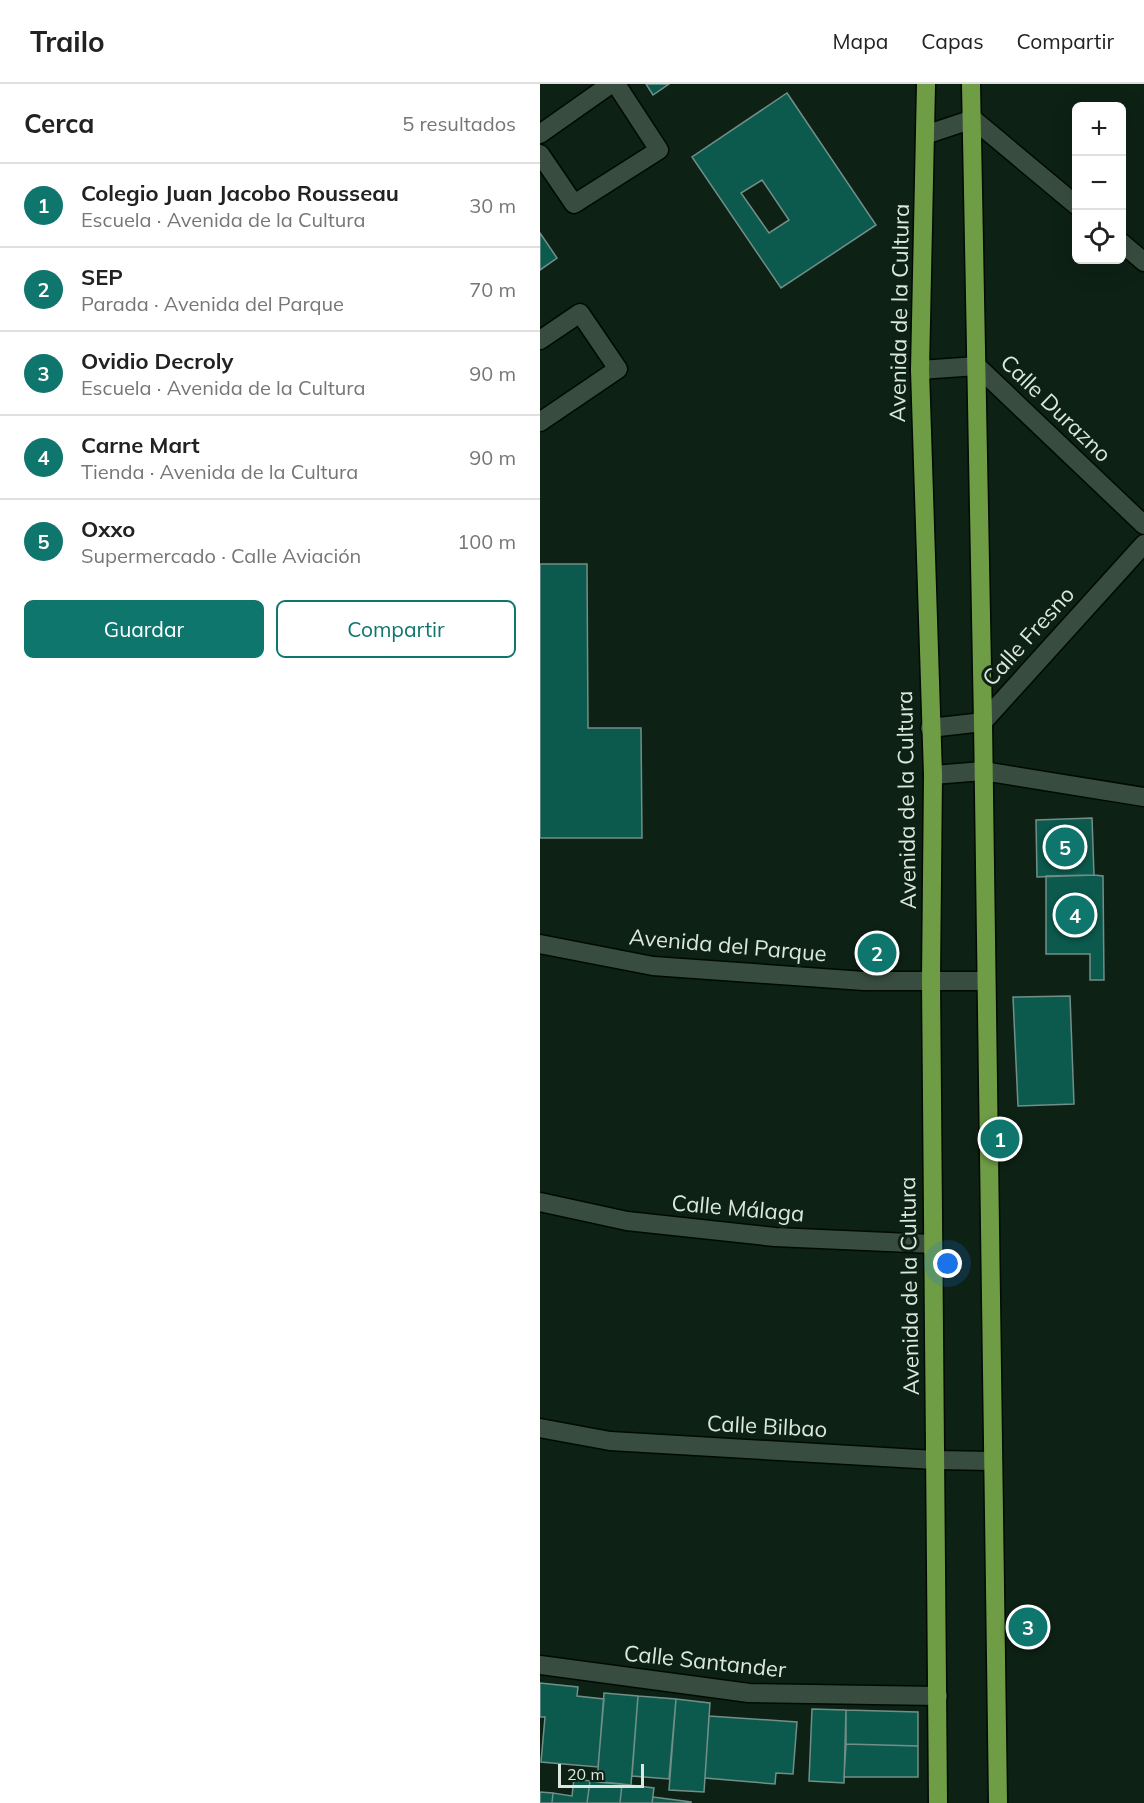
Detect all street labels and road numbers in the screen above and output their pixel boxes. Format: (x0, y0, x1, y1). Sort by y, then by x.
street label: Avenida de la Cultura (883, 203, 915, 423)
street label: Calle Durazno (995, 348, 1117, 468)
street label: Calle Fresno (976, 580, 1080, 692)
street label: Avenida de la Cultura (890, 690, 922, 910)
street label: Avenida del Parque (628, 922, 828, 968)
street label: Avenida de la Cultura (893, 1176, 925, 1396)
street label: Calle Málaga (671, 1188, 805, 1228)
street label: Calle Bilbao (706, 1409, 828, 1443)
street label: Calle Santander (623, 1639, 787, 1683)

